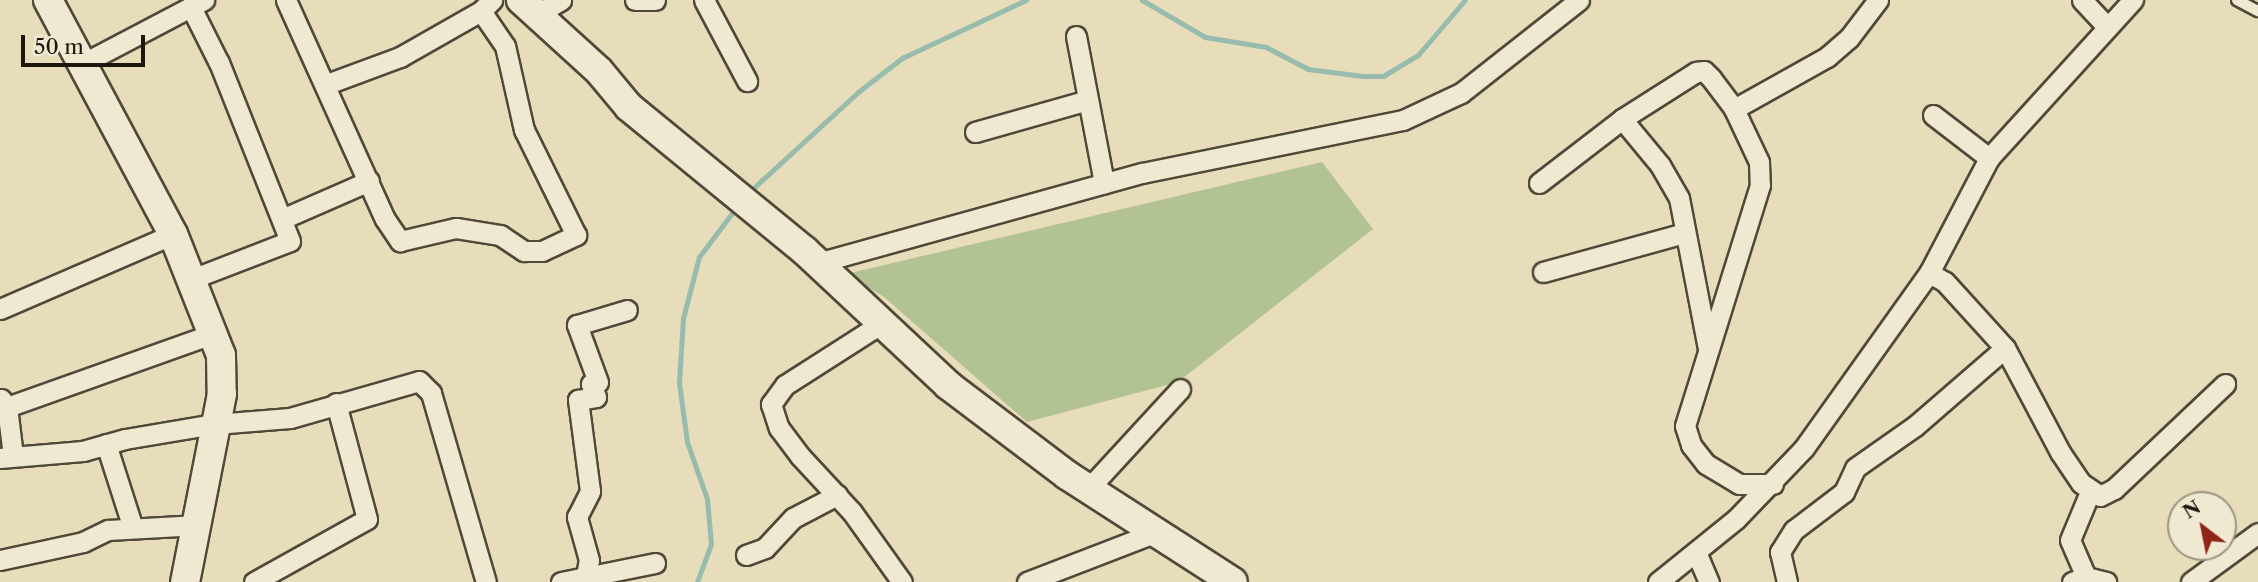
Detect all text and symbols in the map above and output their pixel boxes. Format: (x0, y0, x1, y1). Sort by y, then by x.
scale bar (24, 21, 149, 65)
text: 50 m (34, 34, 84, 59)
north arrow (2167, 491, 2237, 561)
text: N (2179, 495, 2205, 524)

